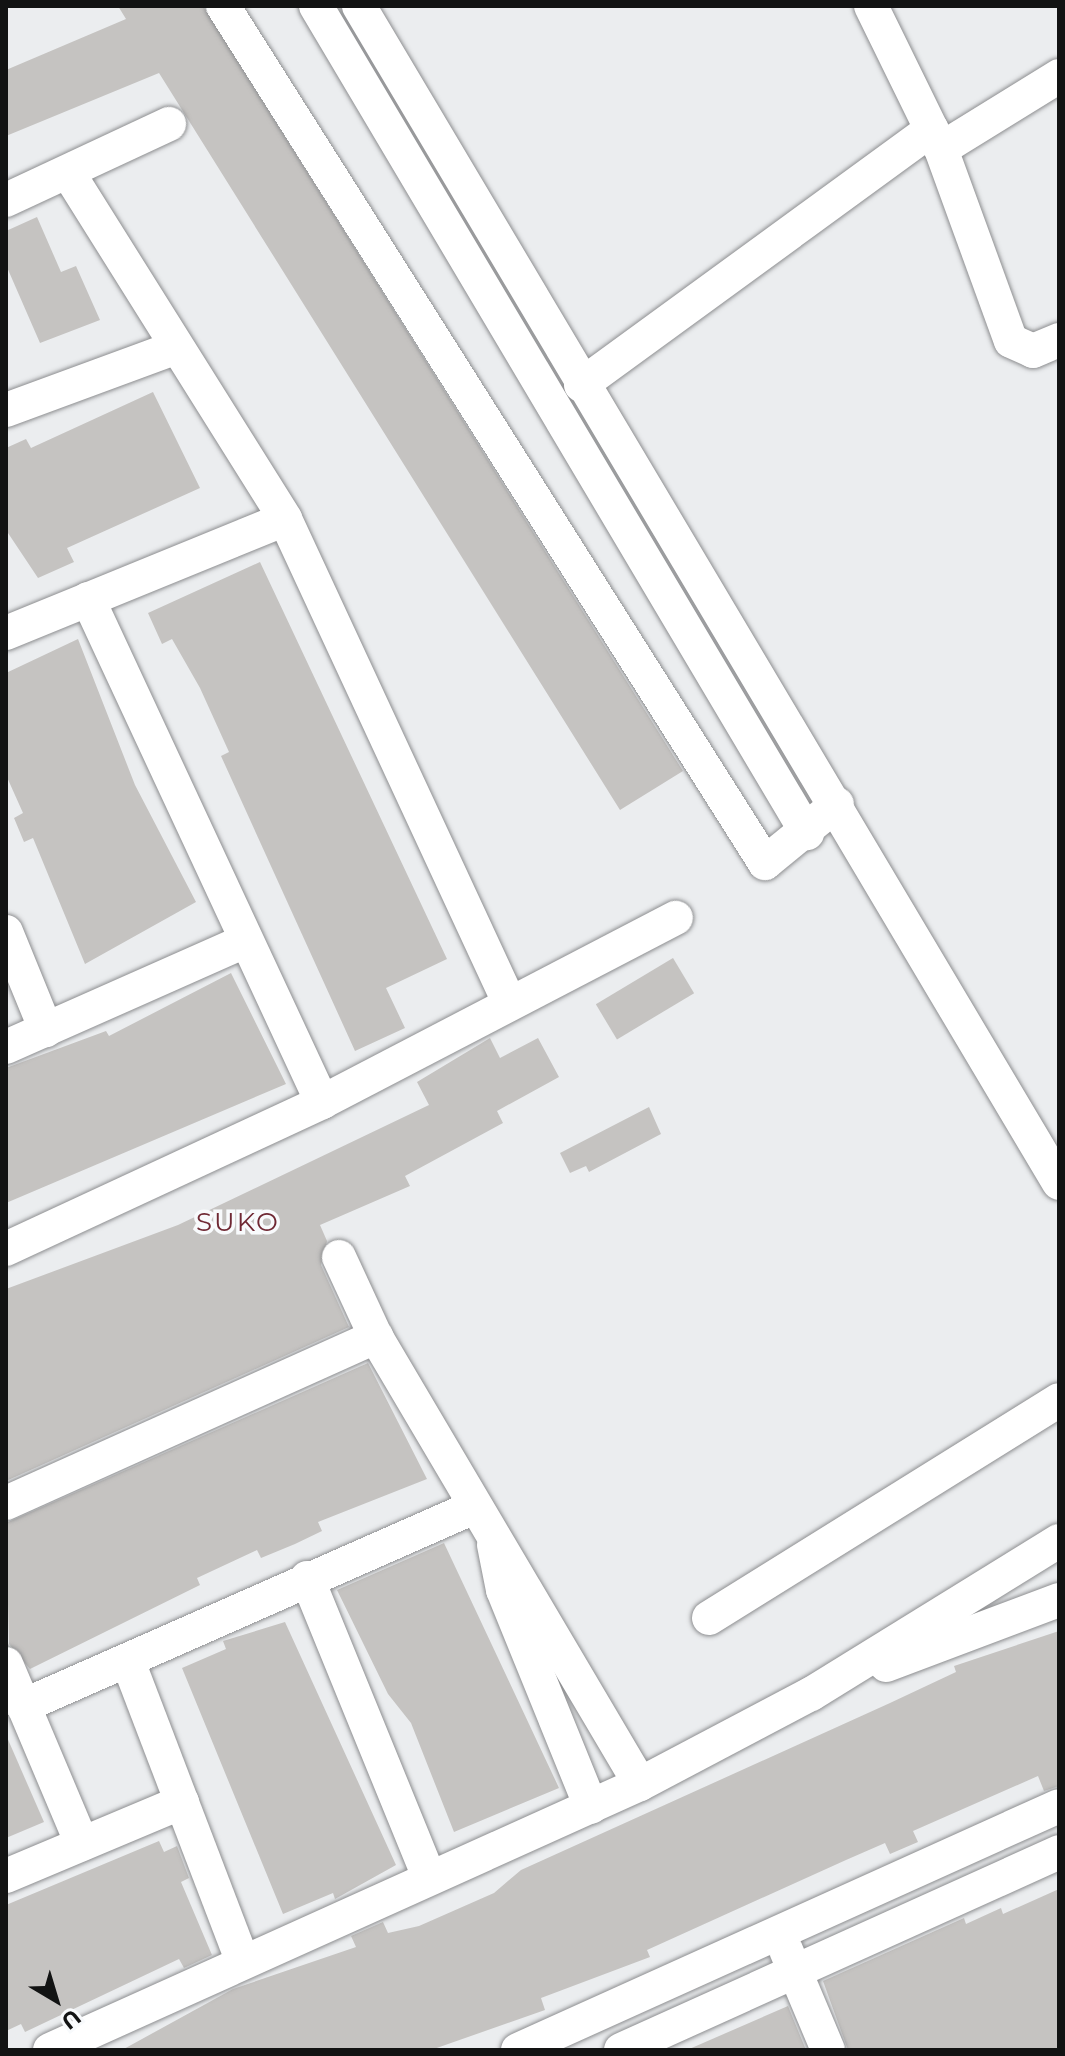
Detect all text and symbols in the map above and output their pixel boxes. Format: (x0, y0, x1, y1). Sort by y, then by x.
district label: SUKO (196, 1207, 280, 1239)
north arrow (16, 1960, 96, 2040)
text: U (56, 2003, 86, 2035)

